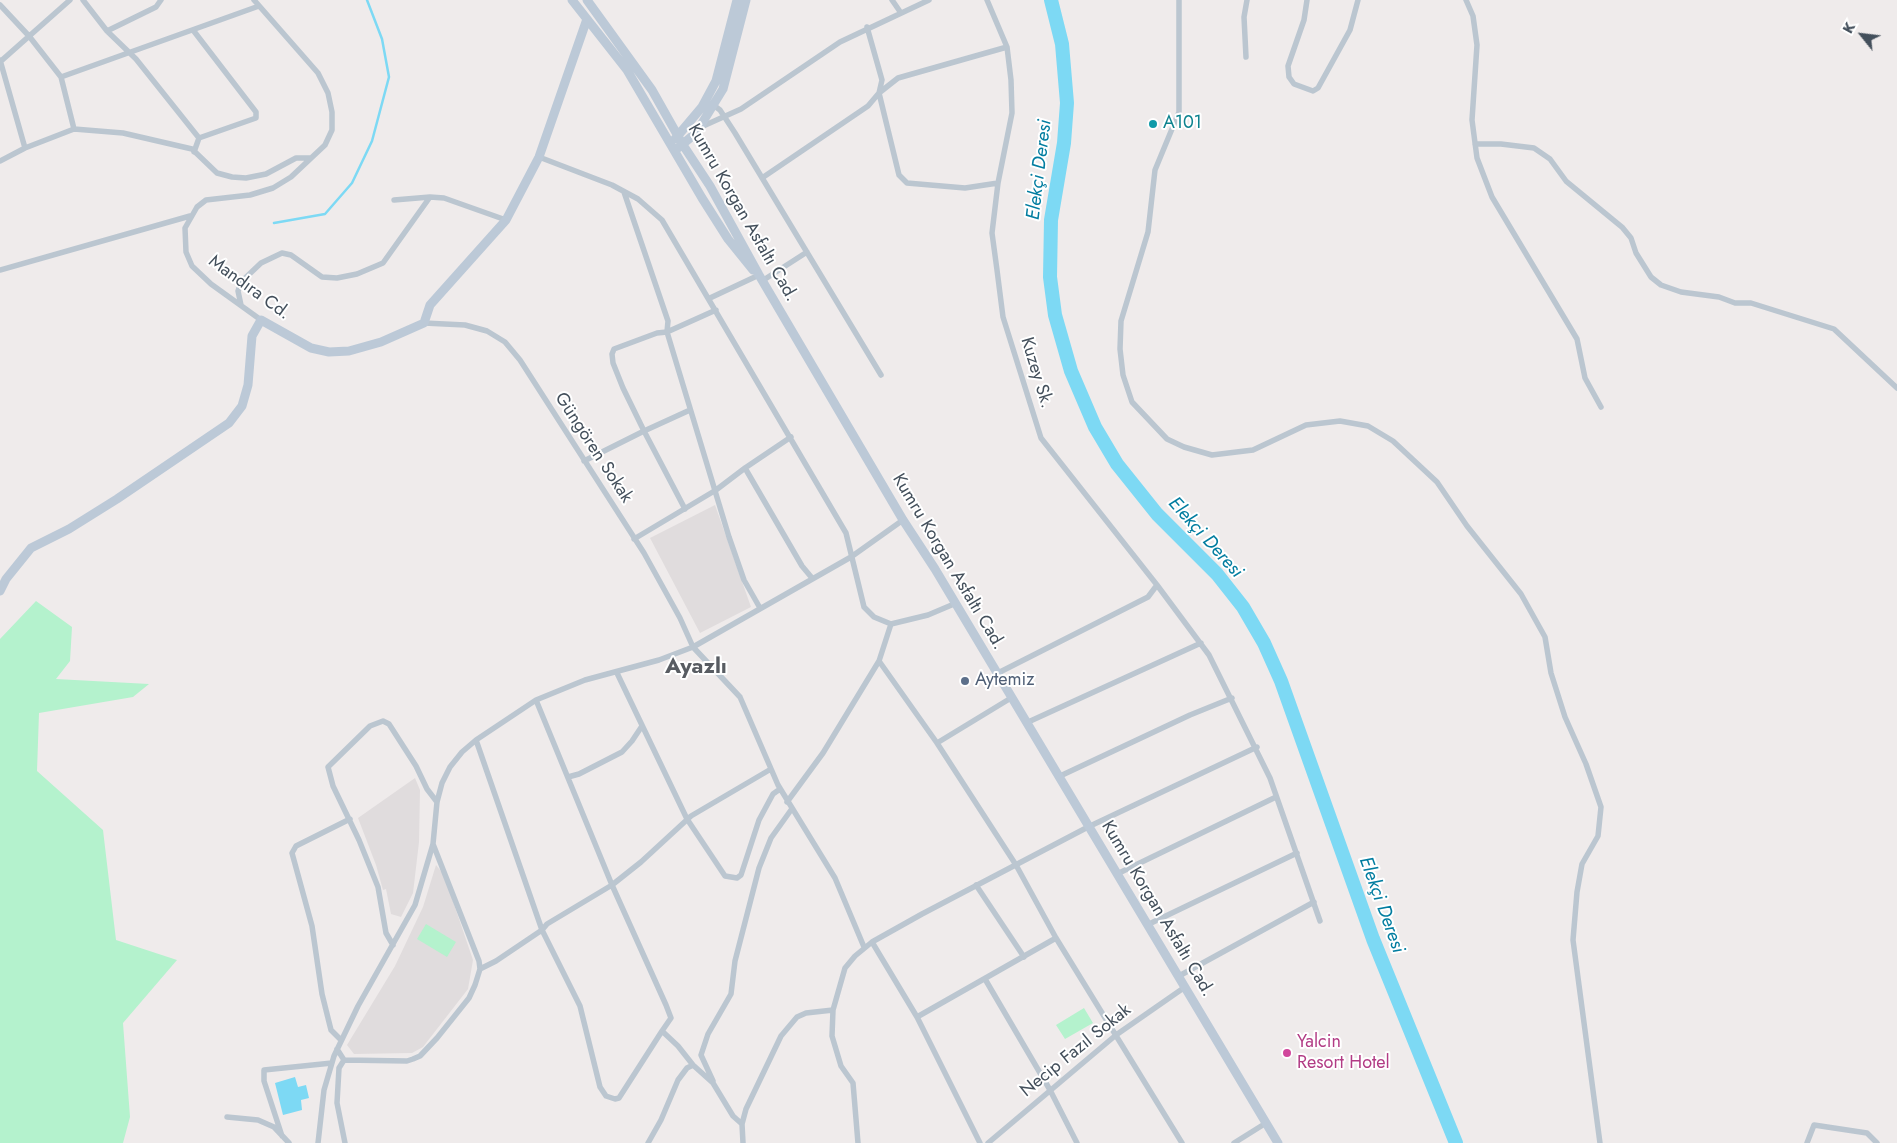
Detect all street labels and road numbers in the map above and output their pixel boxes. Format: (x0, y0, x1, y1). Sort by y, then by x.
street label: Kumru Korgan Asfaltı Cad. (682, 120, 802, 306)
street label: Mandıra Cd. (204, 251, 294, 325)
street label: Kuzey Sk. (1015, 335, 1057, 411)
street label: Güngören Sokak (549, 389, 637, 507)
street label: Kumru Korgan Asfaltı Cad. (887, 470, 1009, 654)
street label: Kumru Korgan Asfaltı Cad. (1096, 817, 1218, 1001)
street label: Necip Fazıl Sokak (1016, 1000, 1136, 1102)

